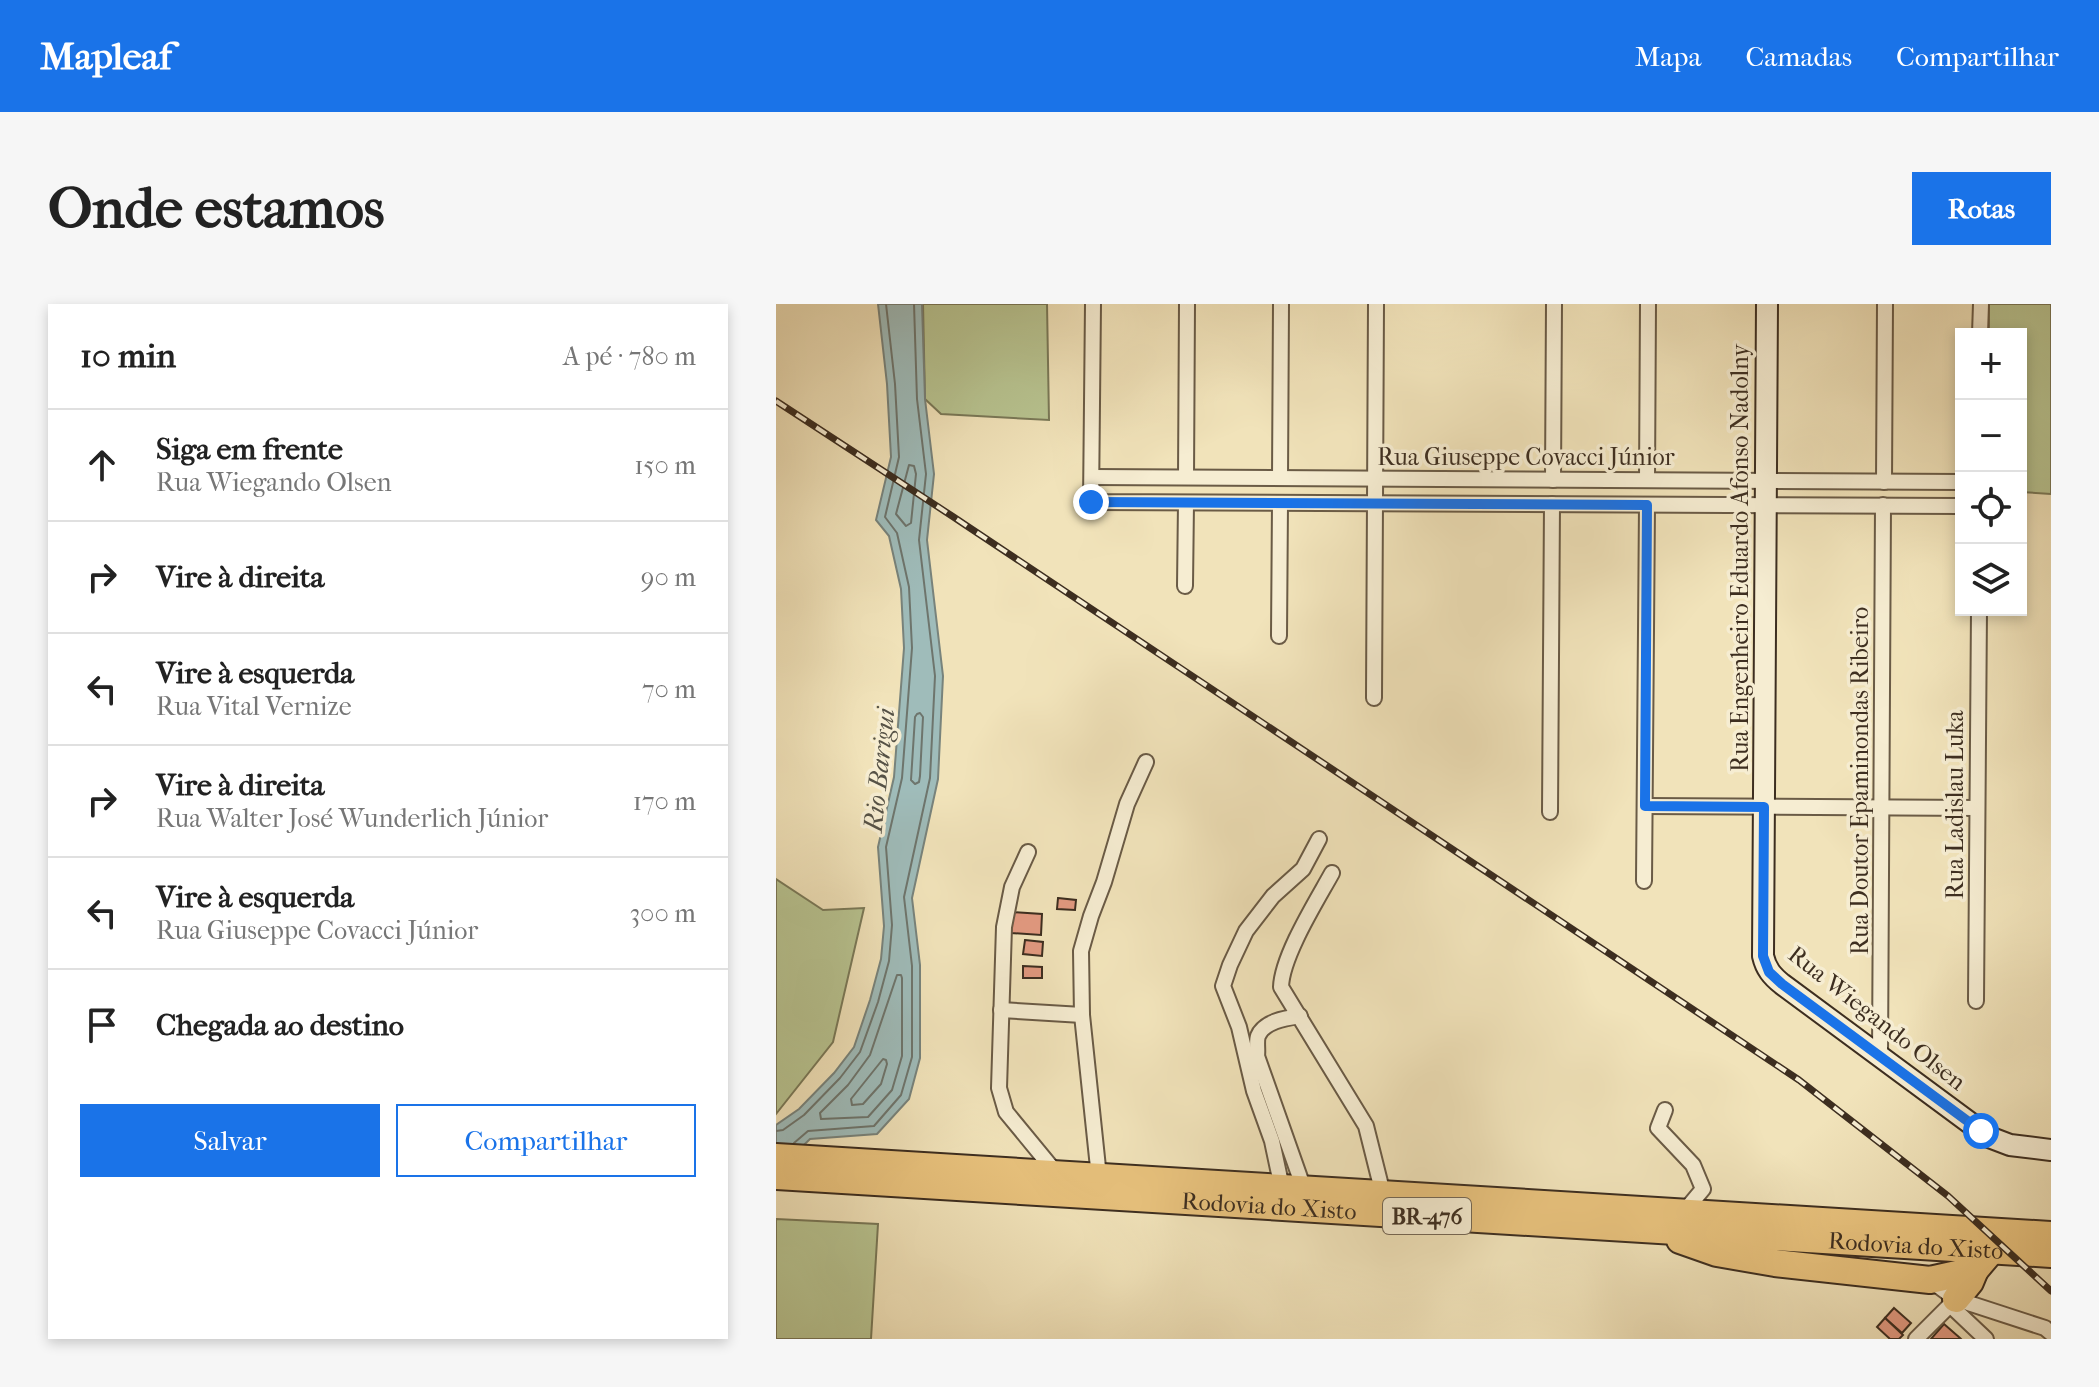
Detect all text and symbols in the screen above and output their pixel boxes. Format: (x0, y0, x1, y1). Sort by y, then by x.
text: Mapleaf (40, 34, 172, 79)
text: Mapa (1635, 40, 1701, 73)
text: Camadas (1745, 40, 1852, 73)
text: Compartilhar (1896, 40, 2059, 73)
button: Rotas (1912, 172, 2051, 245)
text: Onde estamos (48, 176, 384, 241)
map controls (1955, 328, 2027, 616)
button: + (1955, 328, 2027, 400)
text: 10 min (80, 336, 176, 376)
text: A pé · 780 m (563, 341, 696, 372)
street label: Rua Engenheiro Eduardo Afonso Nadolny (1726, 343, 1754, 772)
button: − (1955, 400, 2027, 472)
text: Siga em frente (156, 432, 343, 467)
icon: ahead (80, 443, 124, 487)
street label: Rua Giuseppe Covacci Júnior (1377, 443, 1676, 471)
text: 150 m (634, 450, 696, 481)
text: Rua Wiegando Olsen (156, 467, 392, 498)
button: locate (1955, 472, 2027, 544)
route end (1073, 484, 1109, 520)
button: layers (1955, 544, 2027, 616)
icon: right (80, 555, 124, 599)
text: Vire à direita (156, 560, 324, 595)
text: 90 m (641, 562, 696, 593)
street label: Rua Doutor Epaminondas Ribeiro (1846, 607, 1874, 955)
text: Vire à esquerda (156, 656, 354, 691)
icon: left (80, 667, 124, 711)
text: 70 m (642, 674, 696, 705)
text: Rua Vital Vernize (156, 691, 352, 722)
water label: Rio Barigui (857, 705, 902, 835)
street label: Rua Ladislau Luka (1941, 709, 1969, 900)
text: Vire à direita (156, 768, 324, 803)
icon: right (80, 779, 124, 823)
text: 170 m (633, 786, 696, 817)
text: Rua Walter José Wunderlich Júnior (156, 803, 548, 834)
text: Vire à esquerda (156, 880, 354, 915)
icon: left (80, 891, 124, 935)
text: 300 m (629, 898, 696, 929)
text: Rua Giuseppe Covacci Júnior (156, 915, 478, 946)
street label: Rua Wiegando Olsen (1783, 940, 1971, 1096)
icon: arrive (80, 1003, 124, 1047)
text: Chegada ao destino (156, 1008, 404, 1043)
button: Salvar (80, 1104, 380, 1177)
button: Compartilhar (396, 1104, 696, 1177)
route start (1963, 1113, 1999, 1149)
street label: Rodovia do Xisto (1181, 1187, 1357, 1225)
road number: BR-476 (1383, 1198, 1471, 1234)
street label: Rodovia do Xisto (1827, 1226, 2004, 1265)

